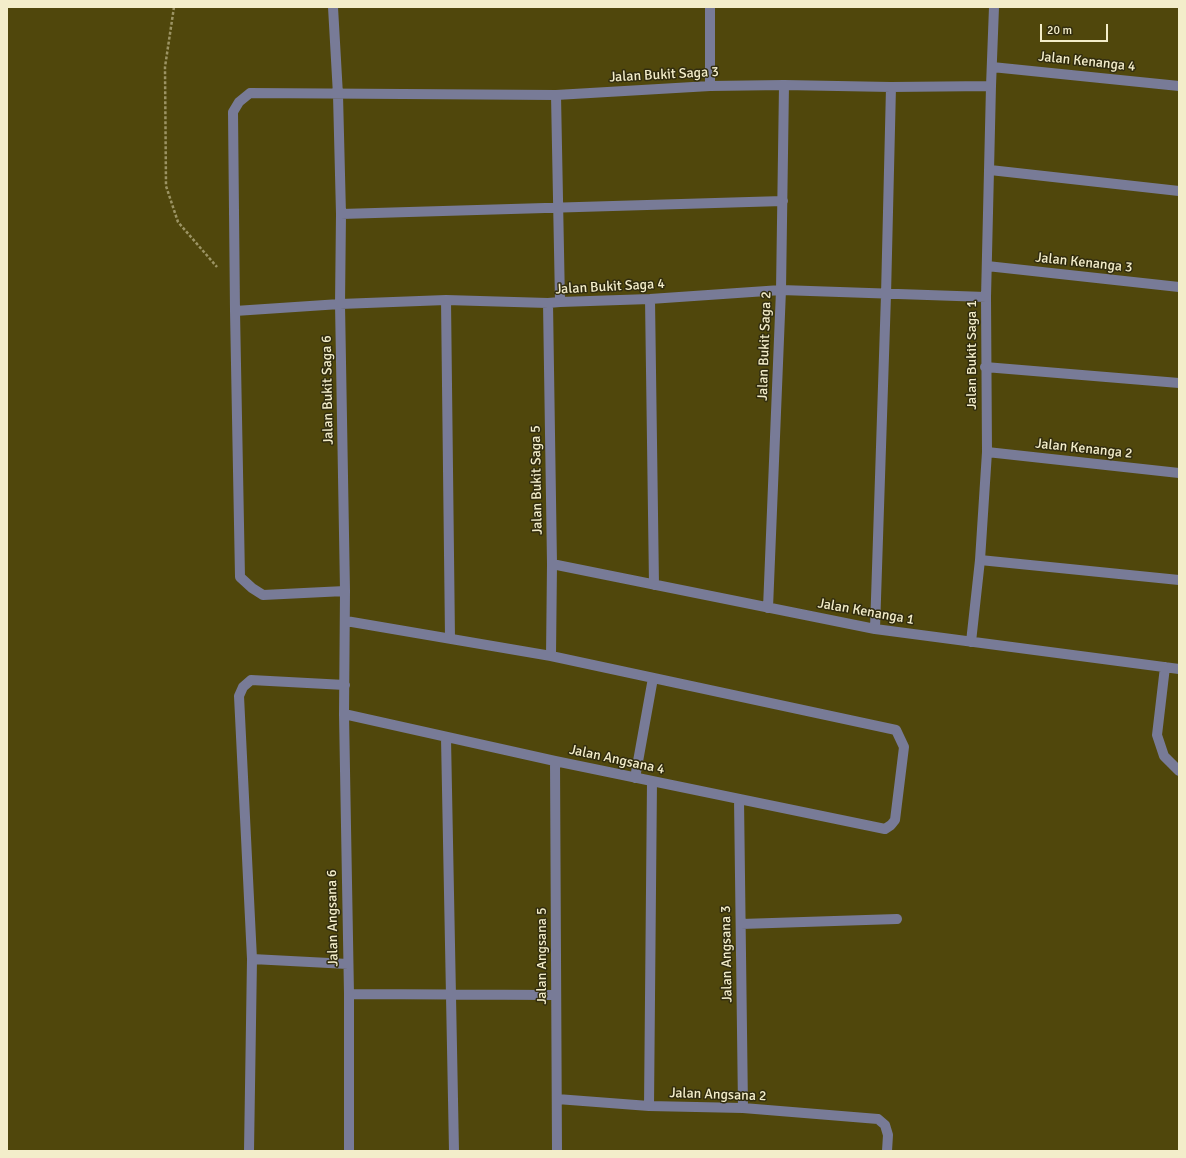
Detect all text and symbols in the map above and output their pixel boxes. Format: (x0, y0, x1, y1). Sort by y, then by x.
scale bar (1042, 16, 1110, 42)
text: 20 m (1047, 23, 1072, 38)
street label: Jalan Kenanga 4 (1038, 49, 1136, 75)
street label: Jalan Bukit Saga 3 (609, 64, 719, 86)
street label: Jalan Kenanga 3 (1035, 250, 1133, 276)
street label: Jalan Bukit Saga 4 (555, 276, 665, 298)
street label: Jalan Bukit Saga 2 (755, 291, 775, 401)
street label: Jalan Bukit Saga 1 (964, 300, 980, 410)
street label: Jalan Bukit Saga 6 (319, 335, 337, 445)
street label: Jalan Bukit Saga 5 (528, 425, 546, 535)
street label: Jalan Kenanga 2 (1035, 436, 1133, 462)
street label: Jalan Kenanga 1 (816, 595, 916, 629)
street label: Jalan Angsana 4 (568, 742, 666, 778)
street label: Jalan Angsana 6 (324, 869, 342, 967)
street label: Jalan Angsana 3 (718, 905, 736, 1003)
street label: Jalan Angsana 5 (534, 907, 550, 1005)
street label: Jalan Angsana 2 (669, 1085, 767, 1105)

